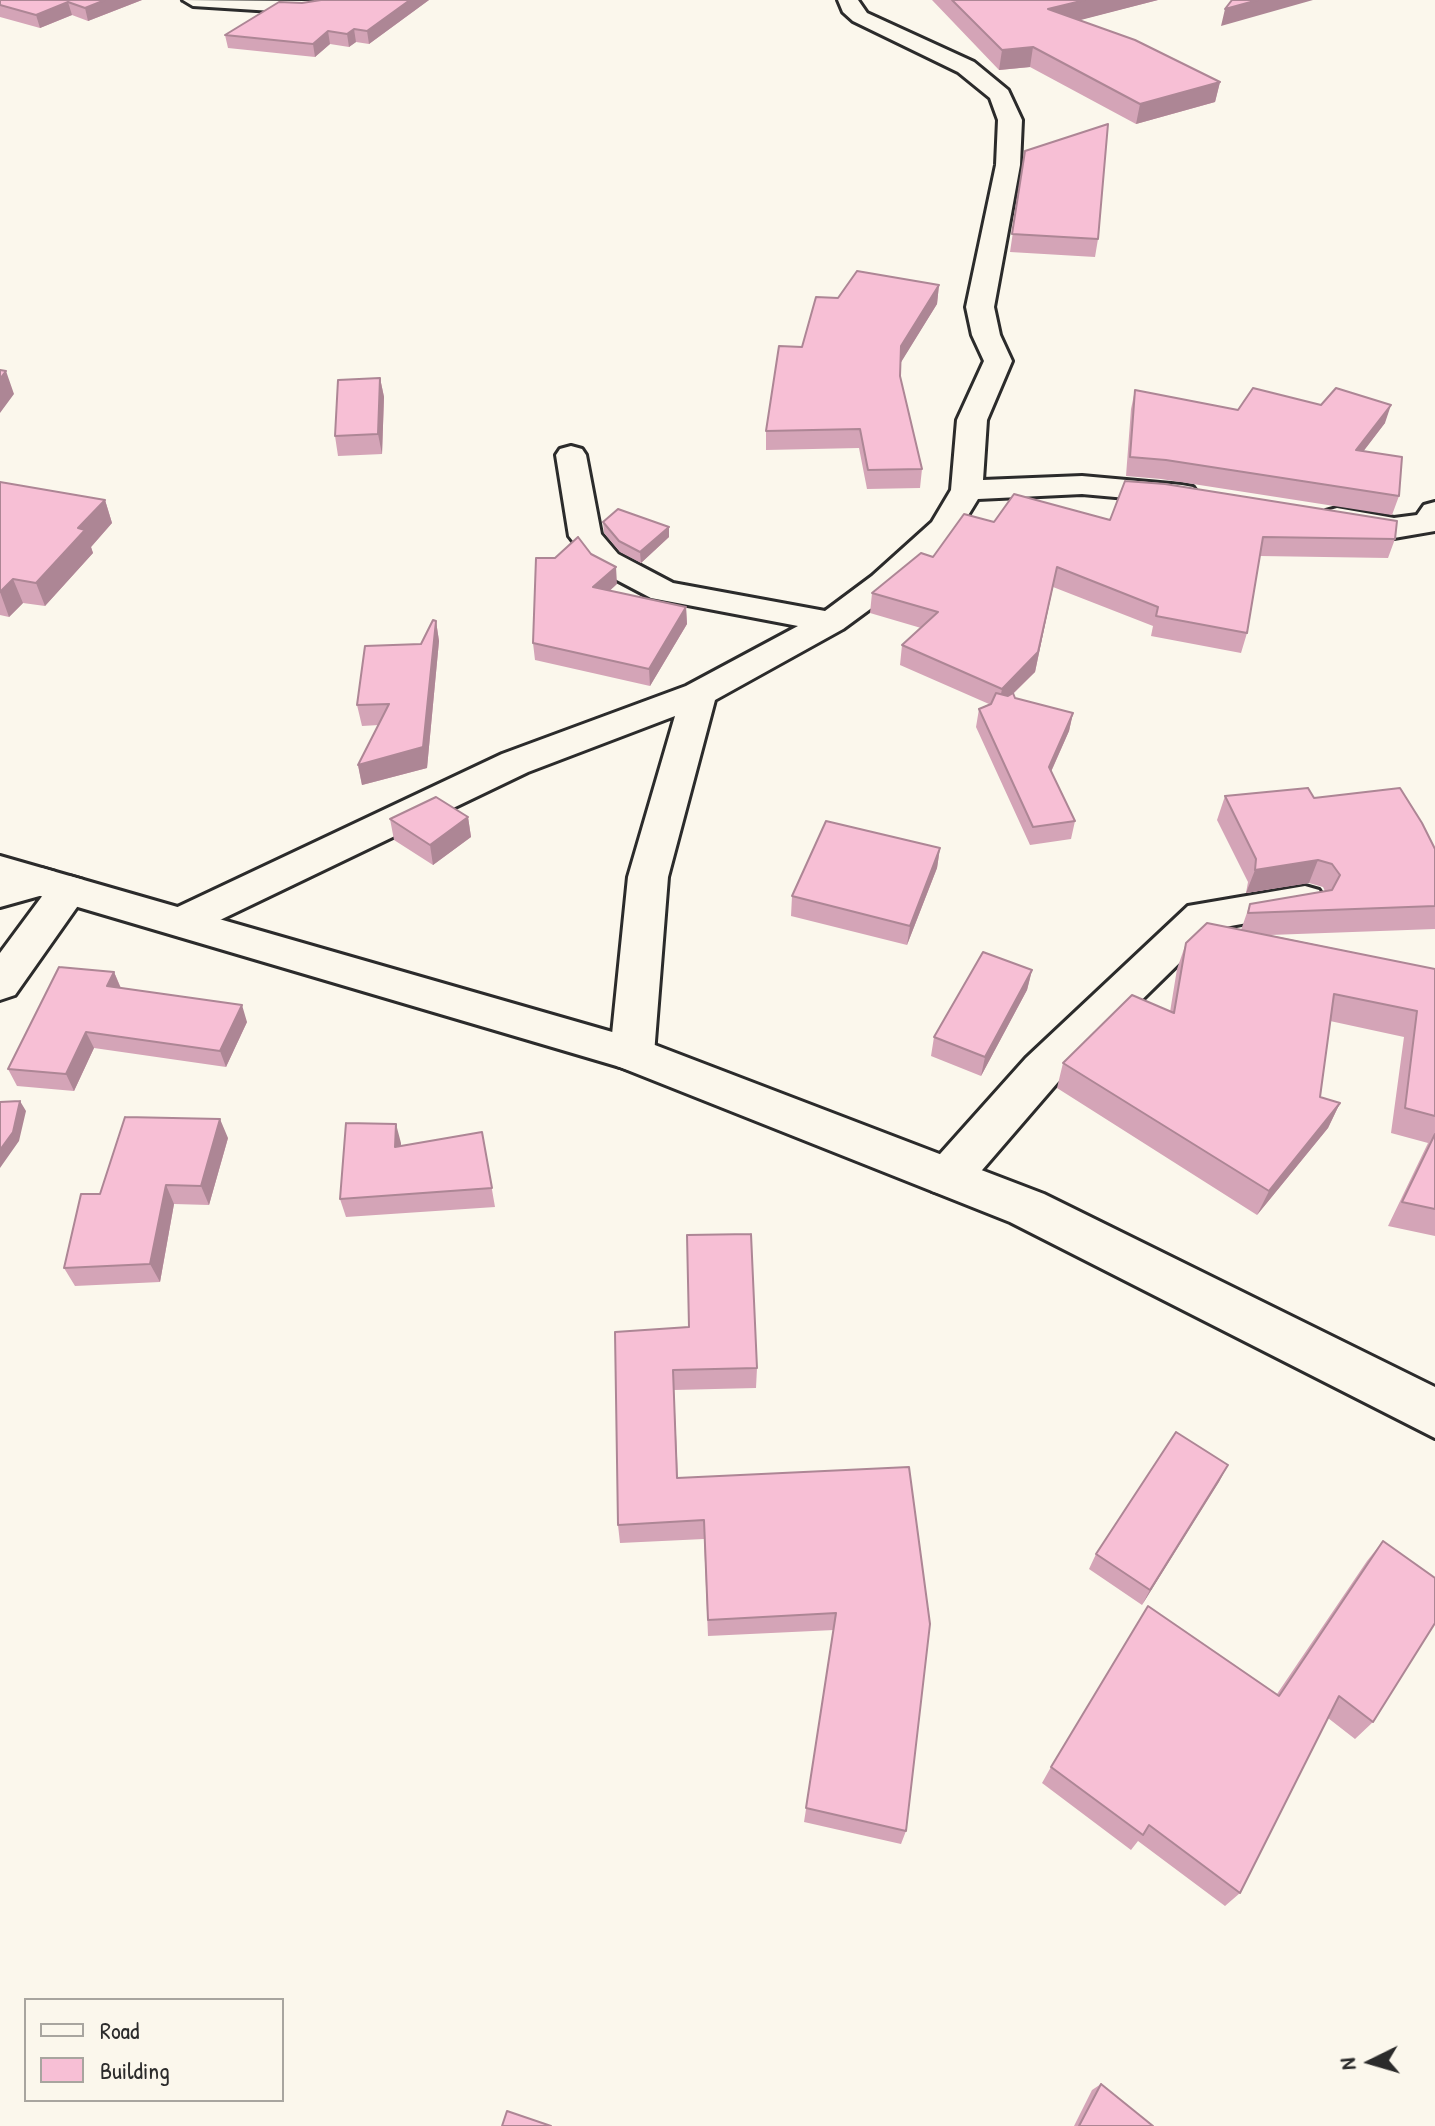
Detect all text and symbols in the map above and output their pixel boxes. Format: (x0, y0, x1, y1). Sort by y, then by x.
legend (24, 1998, 284, 2102)
text: Road (100, 2014, 139, 2046)
north arrow (1331, 2022, 1411, 2102)
text: Building (100, 2054, 170, 2086)
text: N (1332, 2057, 1363, 2071)

